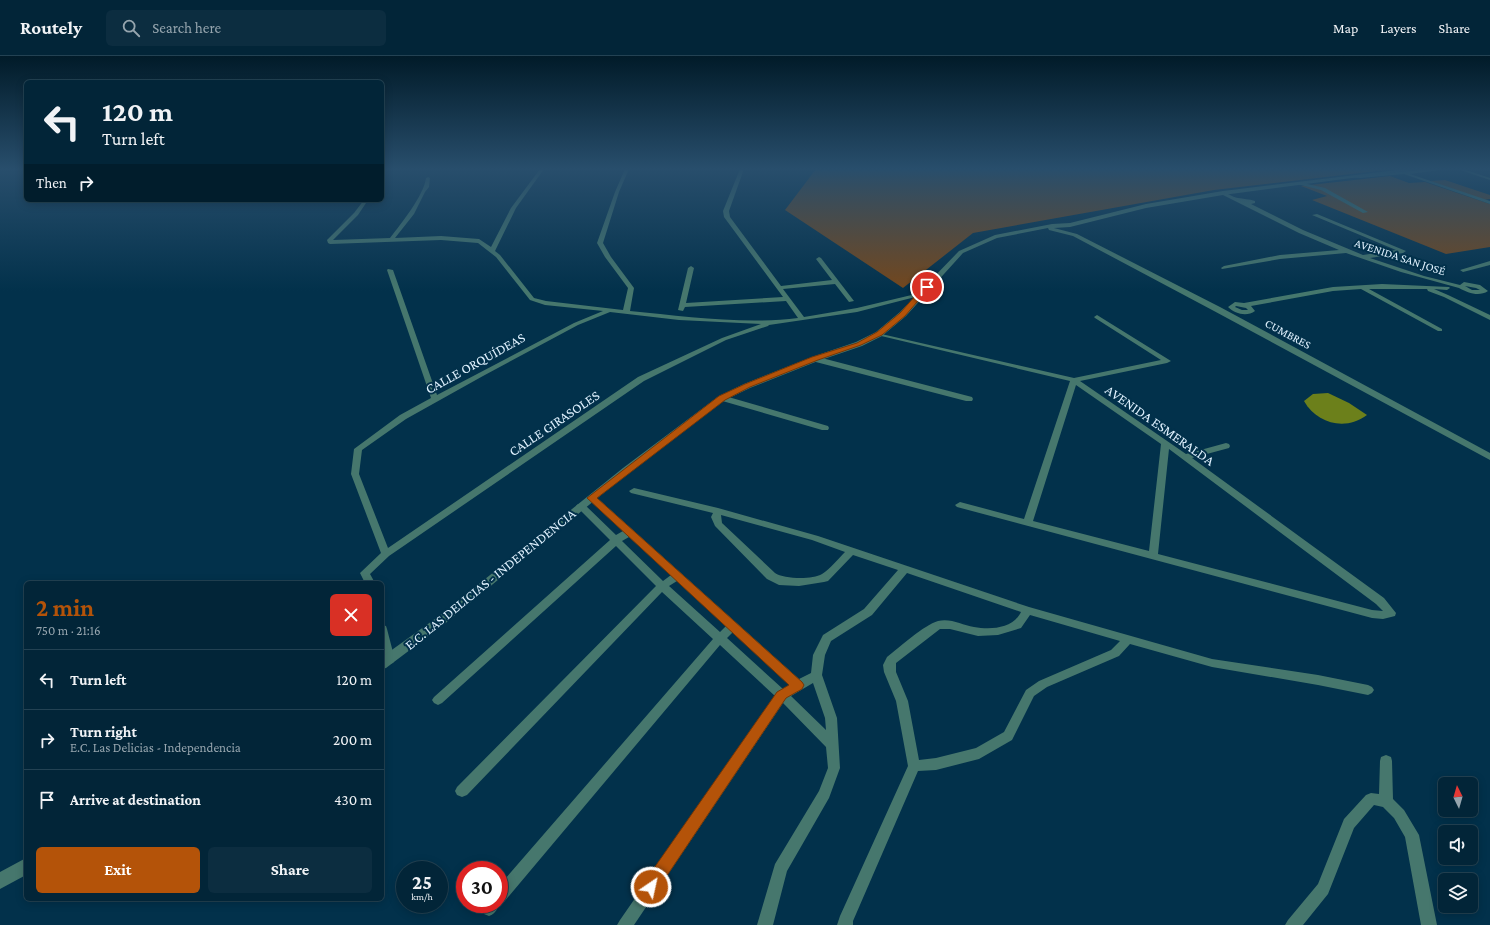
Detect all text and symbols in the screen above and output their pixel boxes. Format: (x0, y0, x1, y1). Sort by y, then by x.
search box (106, 10, 386, 46)
text: Routely (20, 17, 82, 38)
icon: search (120, 17, 142, 39)
text: Search here (152, 20, 221, 36)
text: Map (1333, 20, 1358, 36)
text: Layers (1380, 20, 1417, 36)
text: Share (1439, 20, 1470, 36)
icon: left (36, 96, 88, 148)
text: 120 m (102, 96, 173, 127)
text: Turn left (102, 129, 165, 149)
icon: right (75, 172, 97, 194)
text: Then (36, 175, 67, 191)
street label: AVENIDA SAN JOSÉ (1353, 236, 1448, 278)
pin (910, 270, 944, 304)
icon: arrive (916, 276, 938, 298)
street label: CUMBRES (1263, 316, 1314, 352)
street label: CALLE ORQUÍDEAS (422, 329, 528, 397)
street label: AVENIDA ESMERALDA (1102, 381, 1218, 469)
street label: CALLE GIRASOLES (506, 387, 603, 459)
street label: E.C. LAS DELICIAS - INDEPENDENCIA (401, 505, 579, 653)
text: 2 min (36, 594, 94, 621)
button: close (330, 594, 372, 636)
text: 750 m · 21:16 (36, 623, 101, 638)
icon: left (36, 669, 58, 691)
text: Turn left (70, 672, 126, 688)
text: 120 m (337, 672, 372, 688)
text: Turn right (70, 724, 137, 740)
icon: right (36, 729, 58, 751)
text: 200 m (333, 732, 372, 748)
text: E.C. Las Delicias - Independencia (70, 740, 241, 755)
north arrow (1438, 777, 1478, 817)
map controls (1438, 777, 1478, 913)
icon: arrive (36, 789, 58, 811)
text: Arrive at destination (70, 792, 201, 808)
text: 430 m (334, 792, 372, 808)
button: sound (1438, 825, 1478, 865)
button: Exit (36, 847, 200, 893)
button: Share (208, 847, 372, 893)
speed limit sign: 30 (456, 861, 508, 913)
position arrow (630, 866, 672, 908)
text: 25 (412, 871, 432, 893)
button: layers (1438, 873, 1478, 913)
text: km/h (411, 891, 433, 902)

